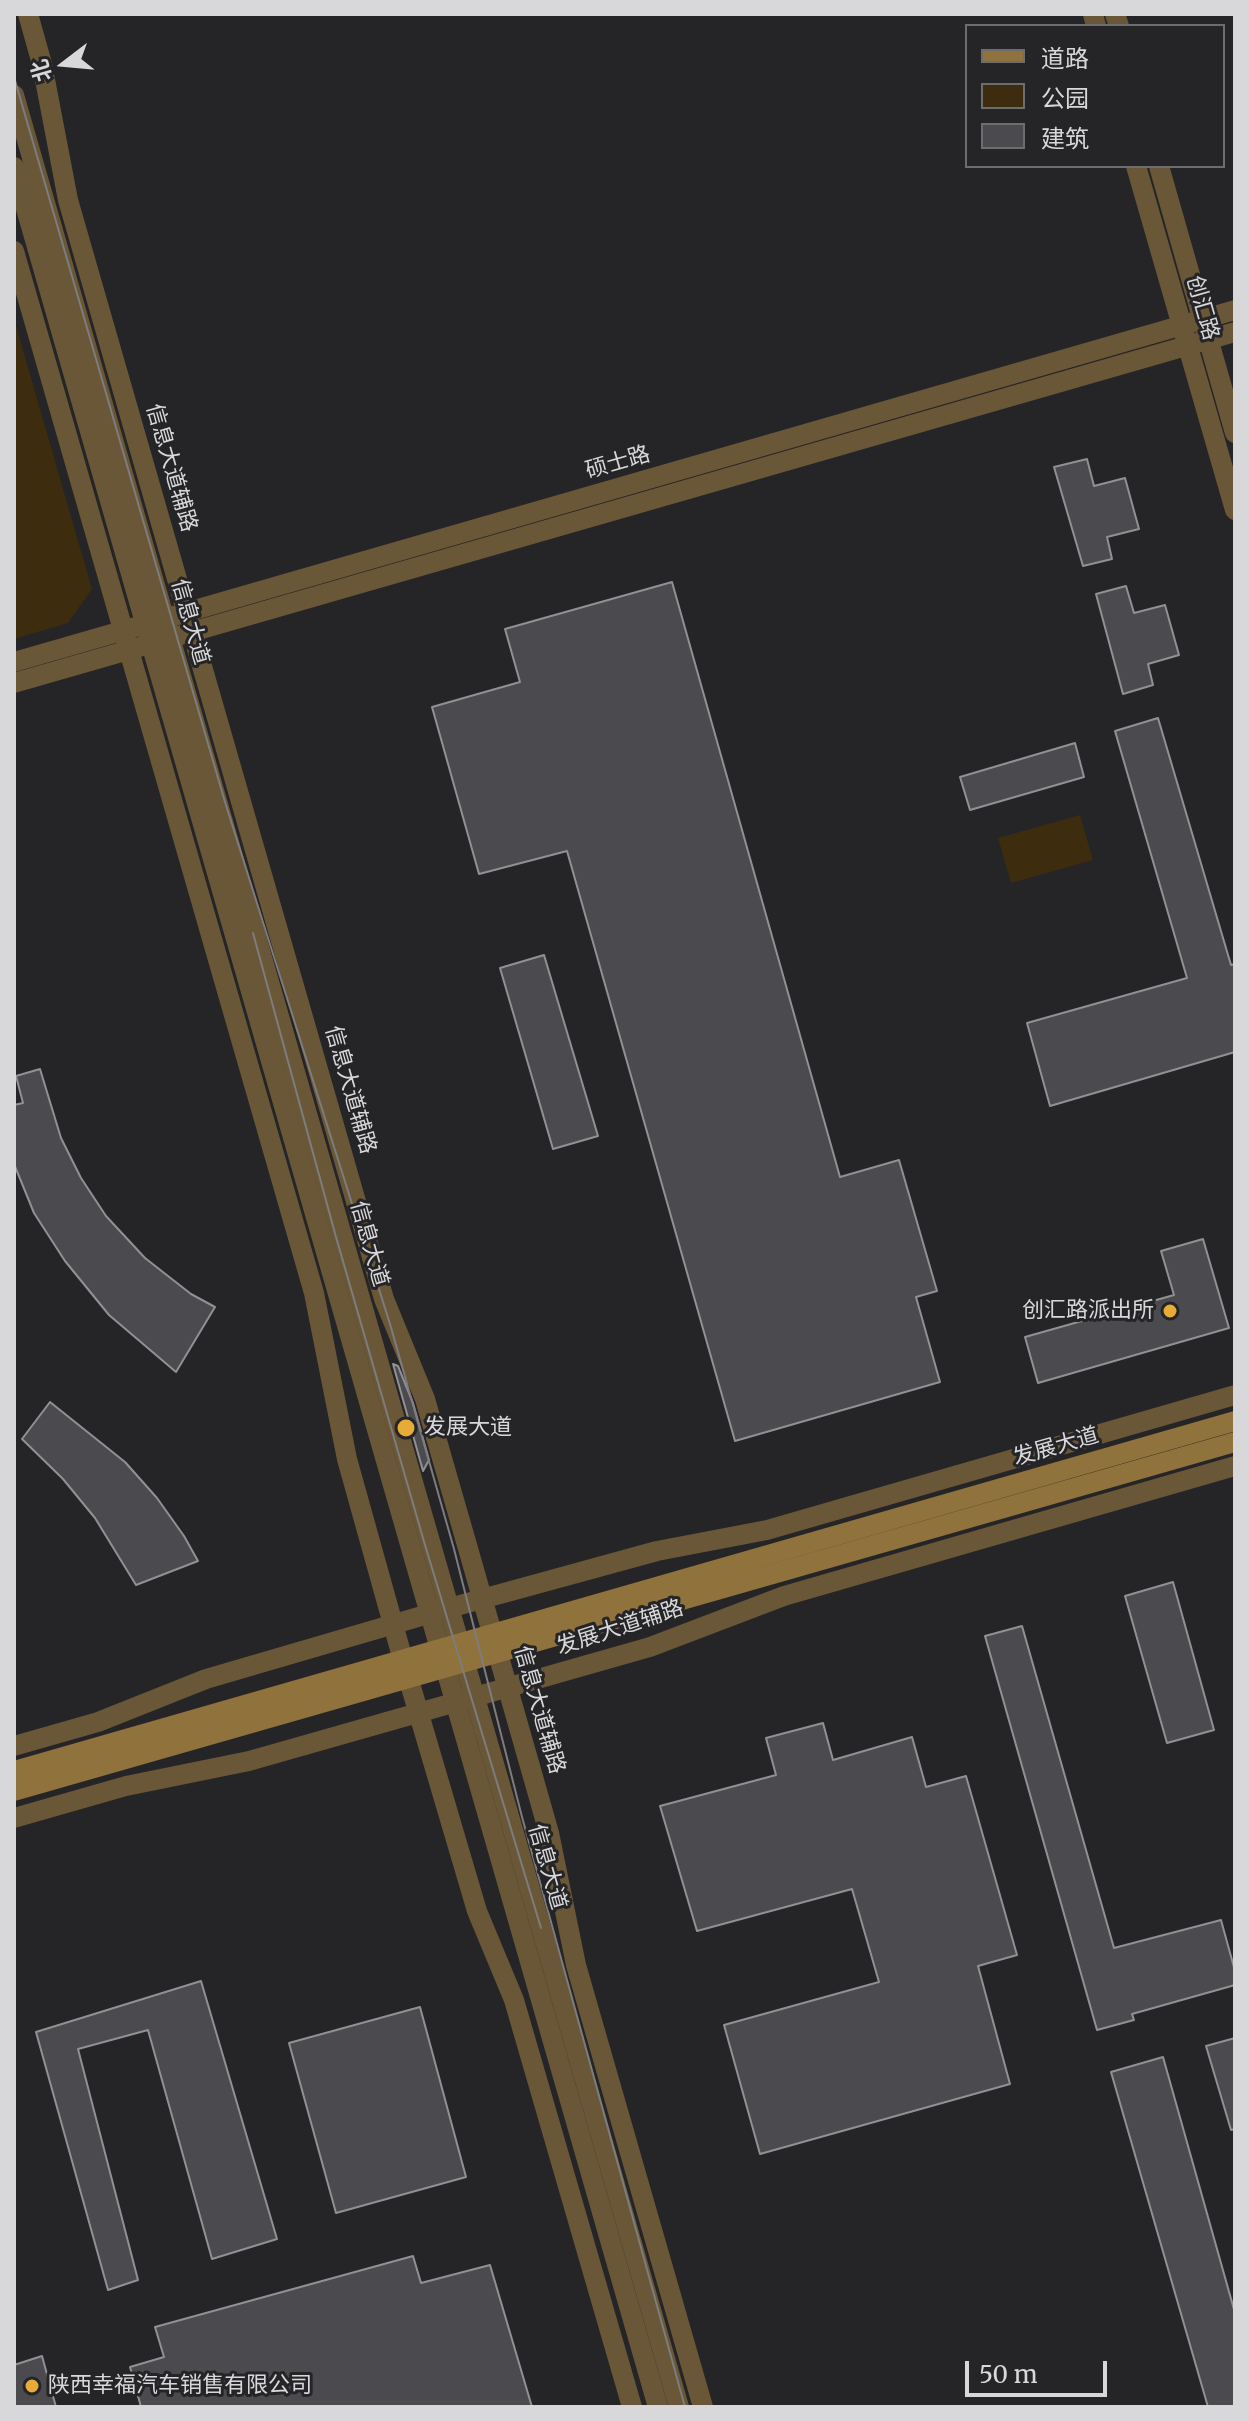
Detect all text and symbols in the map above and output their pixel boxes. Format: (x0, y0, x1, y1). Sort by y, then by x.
north arrow (24, 24, 104, 104)
legend (965, 24, 1225, 168)
text: 道路 (1041, 43, 1089, 74)
text: 北 (24, 56, 57, 85)
text: 公园 (1041, 83, 1089, 114)
text: 建筑 (1041, 123, 1089, 154)
street label: 创汇路 (1180, 273, 1224, 343)
street label: 信息大道辅路 (140, 401, 202, 535)
street label: 硕士路 (583, 441, 653, 485)
street label: 信息大道 (165, 576, 215, 668)
street label: 信息大道辅路 (319, 1023, 381, 1157)
street label: 信息大道 (344, 1198, 394, 1290)
place label: 创汇路派出所 (1022, 1298, 1154, 1324)
marker: 创汇路派出所 (1161, 1302, 1179, 1320)
place label: 发展大道 (424, 1415, 512, 1441)
marker: 发展大道 (395, 1417, 417, 1439)
street label: 发展大道 (1010, 1422, 1102, 1472)
street label: 发展大道辅路 (553, 1595, 687, 1661)
street label: 信息大道辅路 (508, 1643, 570, 1777)
street label: 信息大道 (522, 1821, 572, 1913)
scale bar (969, 2345, 1111, 2395)
text: 50 m (979, 2359, 1038, 2390)
place label: 陕西幸福汽车销售有限公司 (48, 2373, 312, 2399)
marker: 陕西幸福汽车销售有限公司 (23, 2377, 41, 2395)

